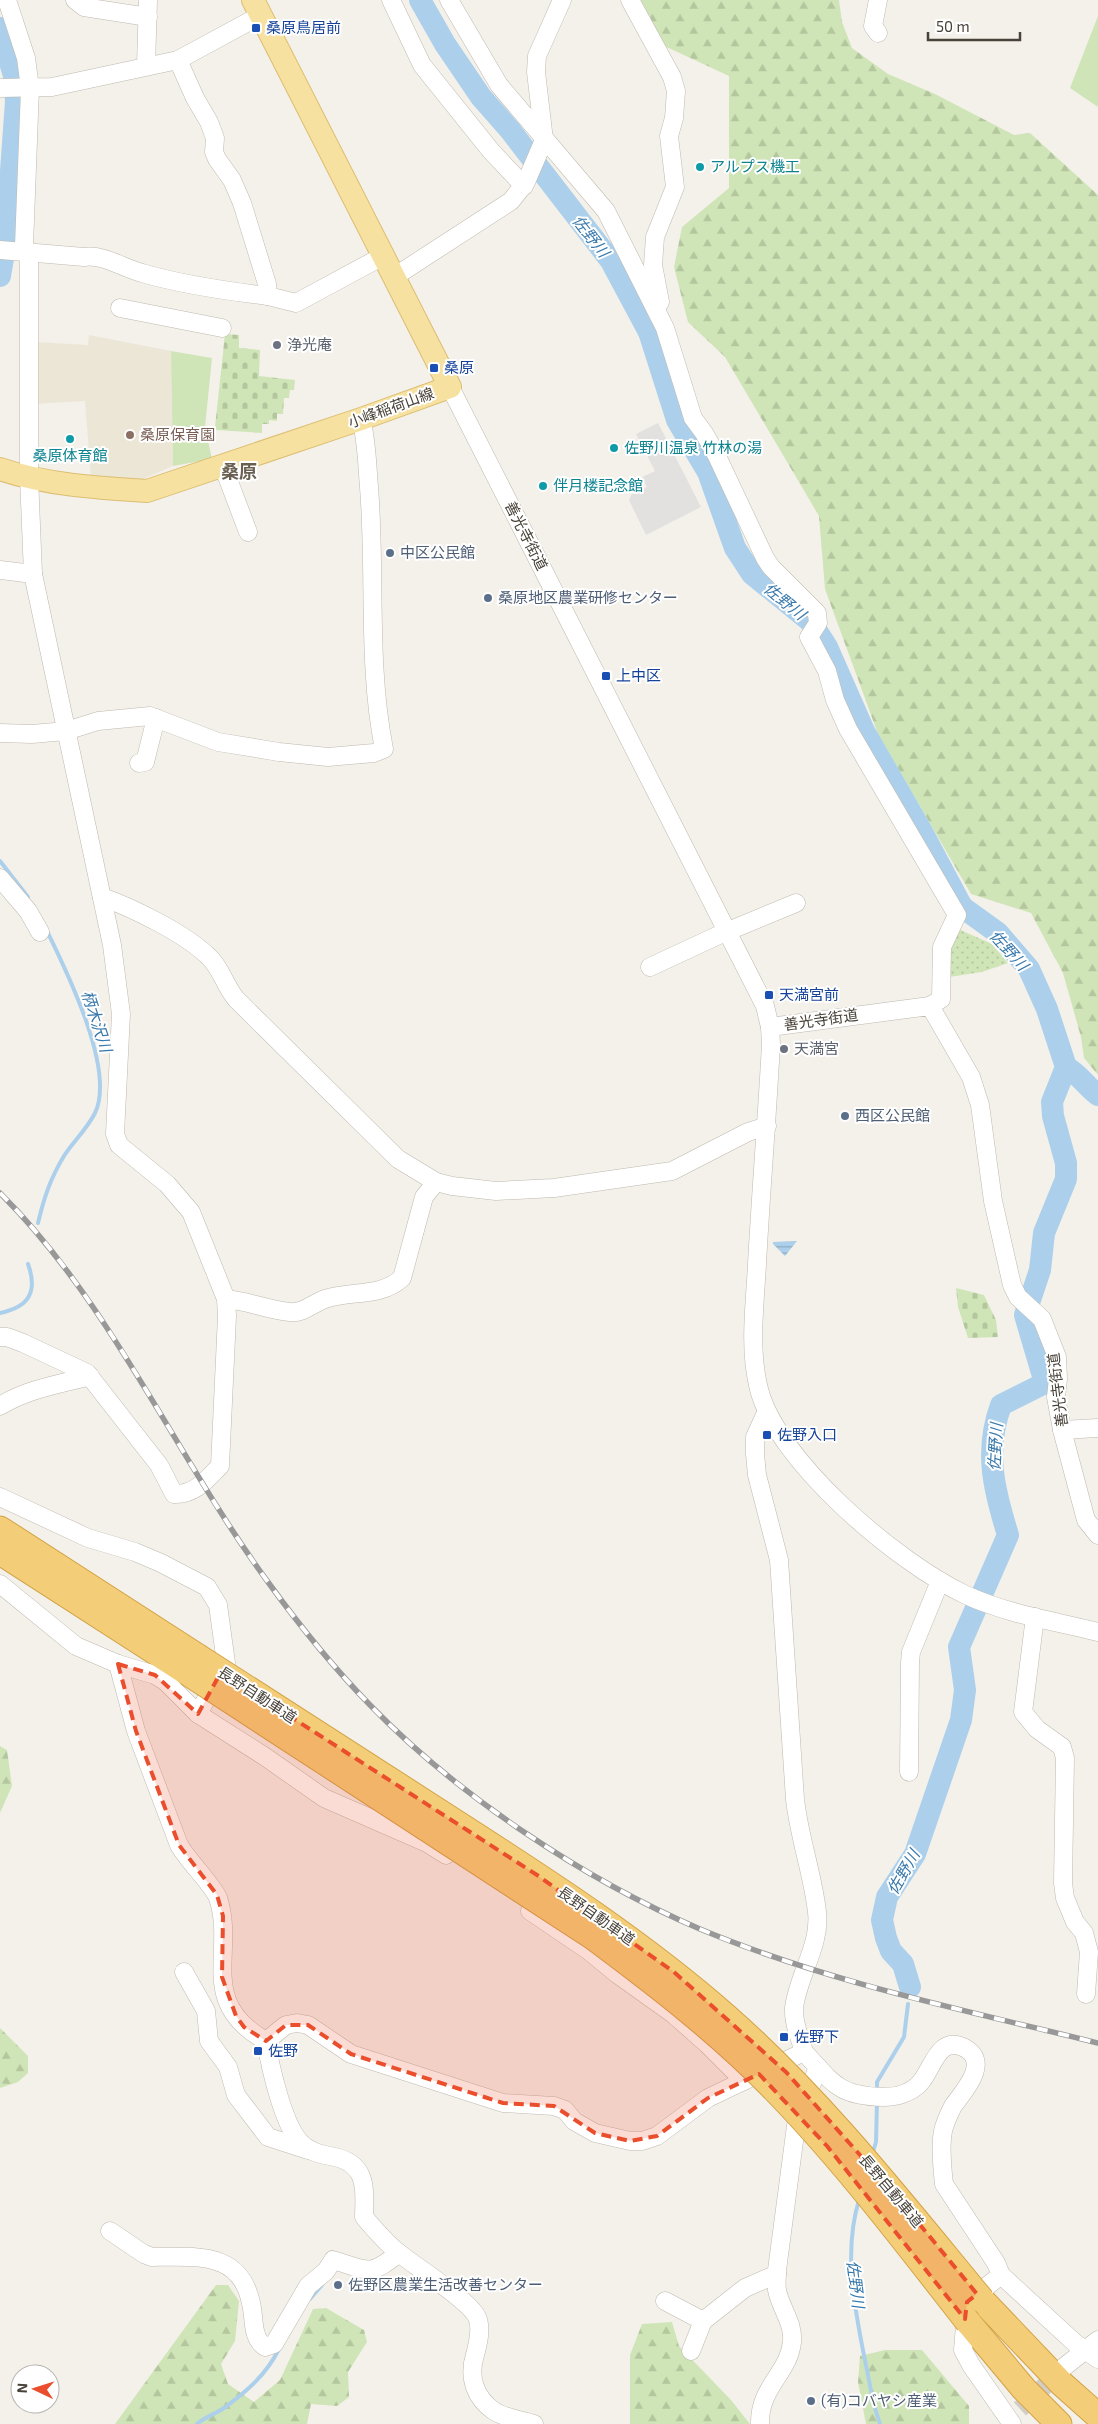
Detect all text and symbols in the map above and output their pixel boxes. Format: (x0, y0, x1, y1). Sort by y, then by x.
scale bar (928, 10, 1020, 42)
text: 50 m (936, 17, 970, 35)
place label: 桑原鳥居前 (266, 18, 341, 36)
marker: 桑原鳥居前 (250, 22, 262, 34)
place label: アルプス機工 (710, 157, 800, 175)
marker: アルプス機工 (694, 161, 706, 173)
water label: 佐野川 (569, 211, 615, 262)
place label: 浄光庵 (287, 335, 332, 353)
marker: 浄光庵 (271, 339, 283, 351)
place label: 桑原 (444, 358, 474, 376)
marker: 桑原 (428, 362, 440, 374)
street label: 小峰稲荷山線 (345, 383, 436, 431)
place label: 桑原保育園 (140, 425, 215, 443)
marker: 桑原保育園 (124, 429, 136, 441)
marker: 桑原体育館 (64, 433, 76, 445)
place label: 佐野川温泉 竹林の湯 (624, 438, 762, 456)
marker: 佐野川温泉 竹林の湯 (608, 442, 620, 454)
place label: 桑原体育館 (32, 446, 108, 464)
district label: 桑原 (221, 460, 257, 482)
place label: 伴月楼記念館 (553, 476, 643, 494)
marker: 伴月楼記念館 (537, 480, 549, 492)
street label: 善光寺街道 (502, 498, 552, 573)
place label: 中区公民館 (400, 543, 475, 561)
marker: 中区公民館 (384, 547, 396, 559)
water label: 佐野川 (761, 578, 811, 624)
place label: 桑原地区農業研修センター (498, 588, 678, 606)
marker: 桑原地区農業研修センター (482, 592, 494, 604)
place label: 上中区 (616, 666, 661, 684)
marker: 上中区 (600, 670, 612, 682)
water label: 佐野川 (986, 925, 1034, 975)
place label: 天満宮前 (779, 985, 839, 1003)
water label: 柄木沢川 (79, 987, 117, 1056)
marker: 天満宮前 (763, 989, 775, 1001)
street label: 善光寺街道 (782, 1005, 859, 1033)
place label: 天満宮 (794, 1039, 839, 1057)
marker: 天満宮 (778, 1043, 790, 1055)
place label: 西区公民館 (855, 1106, 930, 1124)
marker: 西区公民館 (839, 1110, 851, 1122)
street label: 善光寺街道 (1044, 1352, 1071, 1428)
water label: 佐野川 (984, 1421, 1005, 1471)
place label: 佐野入口 (777, 1425, 837, 1443)
marker: 佐野入口 (761, 1429, 773, 1441)
street label: 長野自動車道 (215, 1662, 300, 1726)
water label: 佐野川 (882, 1844, 924, 1897)
street label: 長野自動車道 (555, 1882, 639, 1948)
place label: 佐野下 (794, 2027, 839, 2045)
marker: 佐野下 (778, 2031, 790, 2043)
place label: 佐野 (268, 2041, 298, 2059)
marker: 佐野 (252, 2045, 264, 2057)
street label: 長野自動車道 (856, 2150, 928, 2231)
water label: 佐野川 (844, 2259, 869, 2311)
place label: 佐野区農業生活改善センター (348, 2275, 543, 2293)
marker: 佐野区農業生活改善センター (332, 2279, 344, 2291)
north arrow (10, 2364, 60, 2414)
text: N (13, 2382, 30, 2394)
place label: (有)コバヤシ産業 (821, 2391, 937, 2409)
marker: (有)コバヤシ産業 (805, 2395, 817, 2407)

